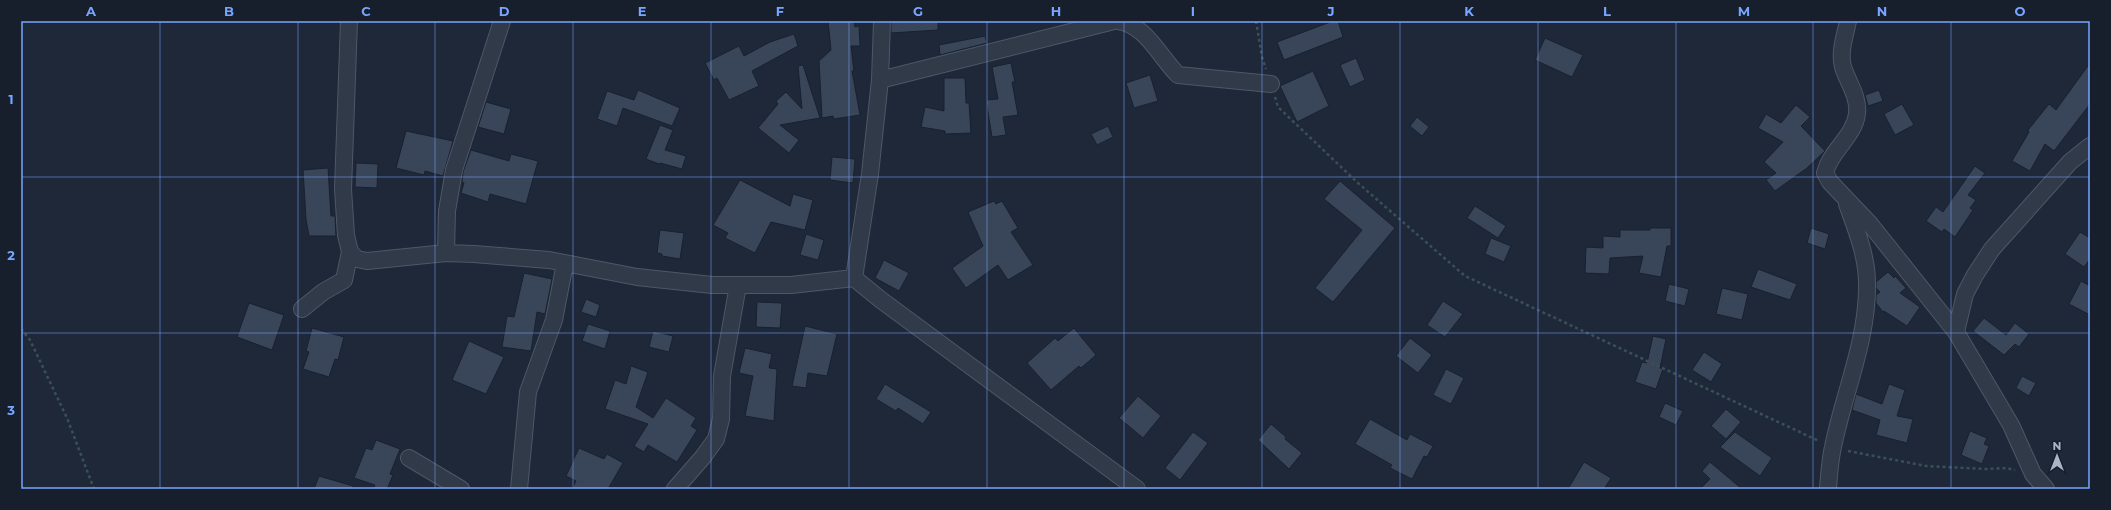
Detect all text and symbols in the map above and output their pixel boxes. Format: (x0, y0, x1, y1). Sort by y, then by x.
text: A (85, 3, 97, 19)
text: B (224, 3, 234, 19)
text: C (361, 3, 371, 19)
text: D (499, 3, 510, 19)
text: E (638, 3, 647, 19)
text: F (776, 3, 784, 19)
text: G (913, 3, 923, 19)
text: H (1051, 3, 1061, 19)
text: I (1191, 3, 1195, 19)
text: J (1326, 3, 1335, 19)
text: K (1464, 3, 1474, 19)
text: L (1603, 3, 1611, 19)
text: M (1738, 3, 1750, 19)
text: N (1877, 3, 1887, 19)
text: O (2015, 3, 2026, 19)
text: 1 (8, 91, 14, 107)
text: 2 (7, 247, 15, 263)
text: 3 (6, 402, 15, 418)
north arrow (2037, 436, 2077, 476)
text: N (2053, 439, 2061, 453)

